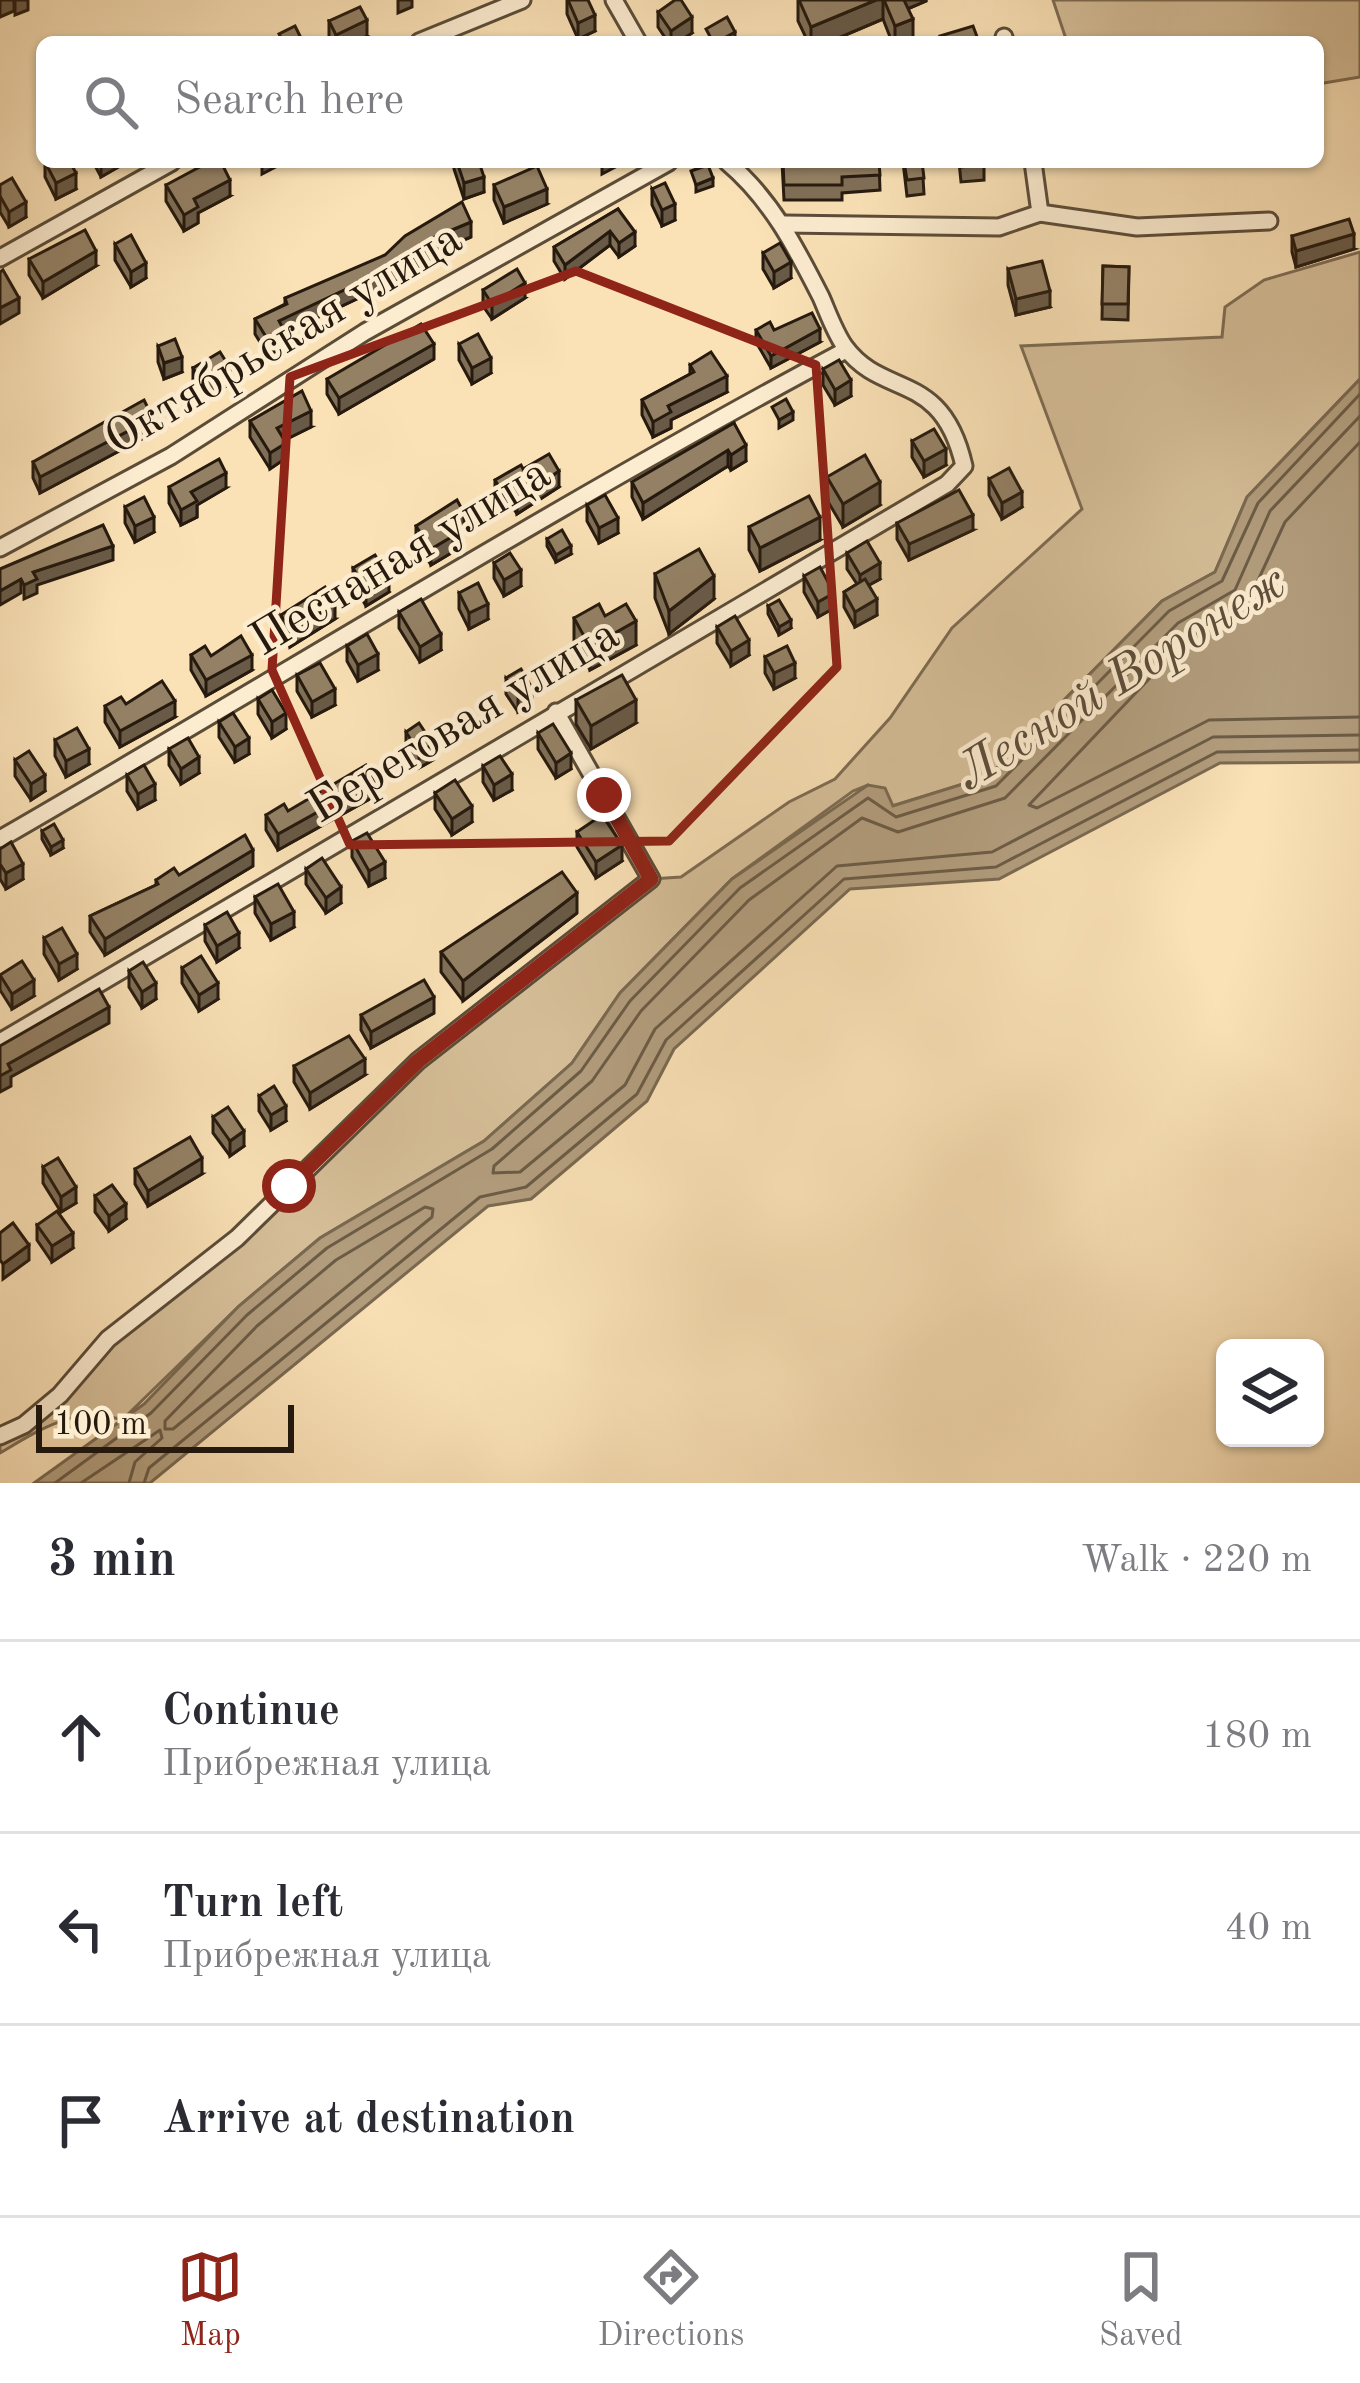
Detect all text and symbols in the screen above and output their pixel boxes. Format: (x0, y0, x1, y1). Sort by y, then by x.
search box (36, 36, 1324, 168)
icon: search (78, 69, 144, 135)
text: Search here (174, 79, 404, 124)
street label: Октябрьская улица (98, 215, 470, 465)
street label: Песчаная улица (243, 450, 559, 666)
water label: Лесной Воронеж (948, 557, 1296, 801)
street label: Береговая улица (300, 610, 628, 834)
route end (577, 768, 631, 822)
route start (262, 1159, 316, 1213)
map controls (1216, 1339, 1324, 1447)
button: layers (1216, 1339, 1324, 1447)
scale bar (36, 1399, 294, 1452)
text: 100 m (54, 1409, 147, 1442)
text: 3 min (48, 1536, 176, 1587)
text: Walk · 220 m (1081, 1541, 1312, 1580)
text: Continue (162, 1690, 340, 1735)
icon: ahead (48, 1704, 114, 1770)
text: 180 m (1202, 1717, 1312, 1756)
text: Прибрежная улица (162, 1745, 491, 1784)
text: Turn left (162, 1882, 343, 1927)
icon: left (48, 1896, 114, 1962)
text: 40 m (1225, 1909, 1312, 1948)
text: Прибрежная улица (162, 1937, 491, 1976)
icon: arrive (48, 2088, 114, 2154)
text: Arrive at destination (162, 2098, 575, 2143)
tab: Map (177, 2244, 243, 2357)
tab: Directions (598, 2244, 744, 2357)
tab: Saved (1099, 2244, 1183, 2357)

